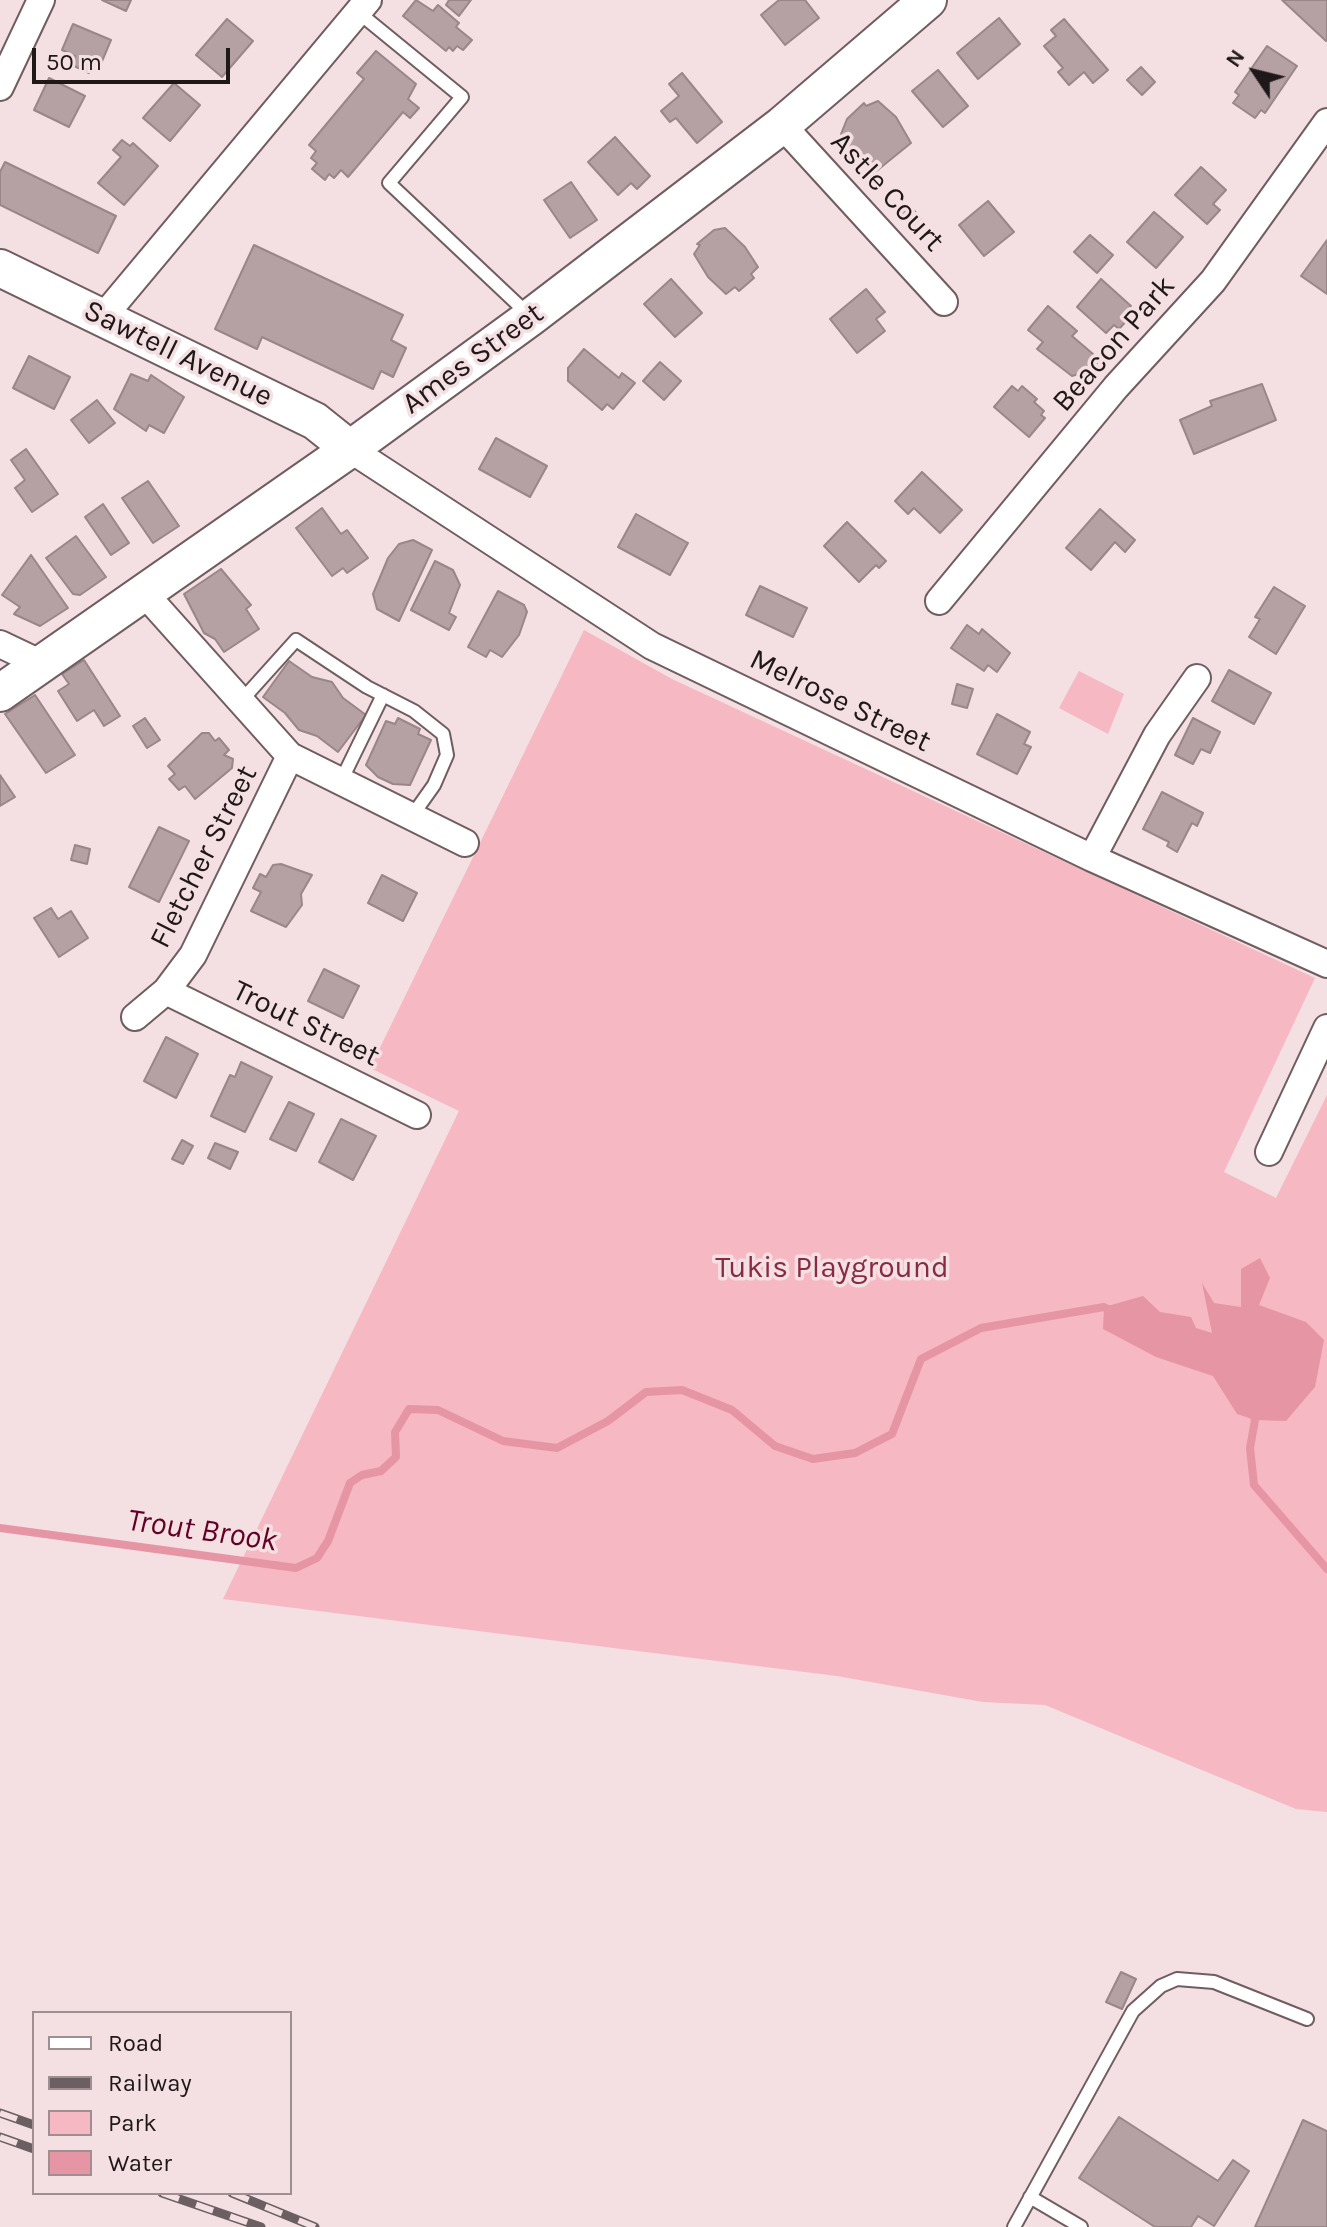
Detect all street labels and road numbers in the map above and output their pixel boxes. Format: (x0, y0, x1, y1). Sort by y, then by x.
street label: Astle Court (823, 125, 951, 259)
street label: Beacon Park (1045, 269, 1183, 419)
street label: Sawtell Avenue (78, 293, 278, 415)
street label: Ames Street (395, 296, 551, 422)
street label: Melrose Street (744, 642, 936, 760)
street label: Fletcher Street (143, 760, 265, 954)
street label: Trout Street (227, 973, 385, 1075)

